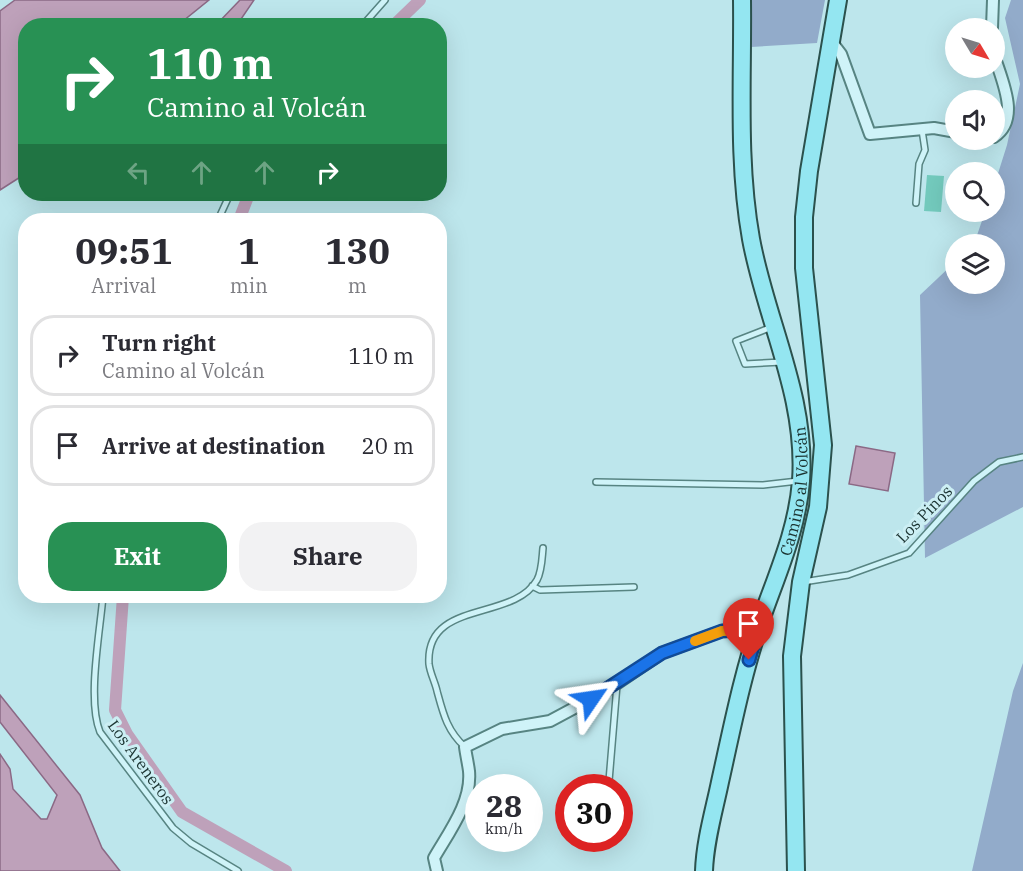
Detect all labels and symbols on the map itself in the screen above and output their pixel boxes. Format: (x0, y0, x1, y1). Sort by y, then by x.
north arrow (945, 18, 1005, 78)
street label: Camino al Volcán (775, 426, 812, 558)
street label: Los Pinos (892, 481, 956, 547)
pin (723, 598, 774, 660)
position arrow (559, 667, 623, 731)
street label: Los Areneros (104, 716, 178, 808)
speed limit sign: 30 (555, 774, 633, 852)

